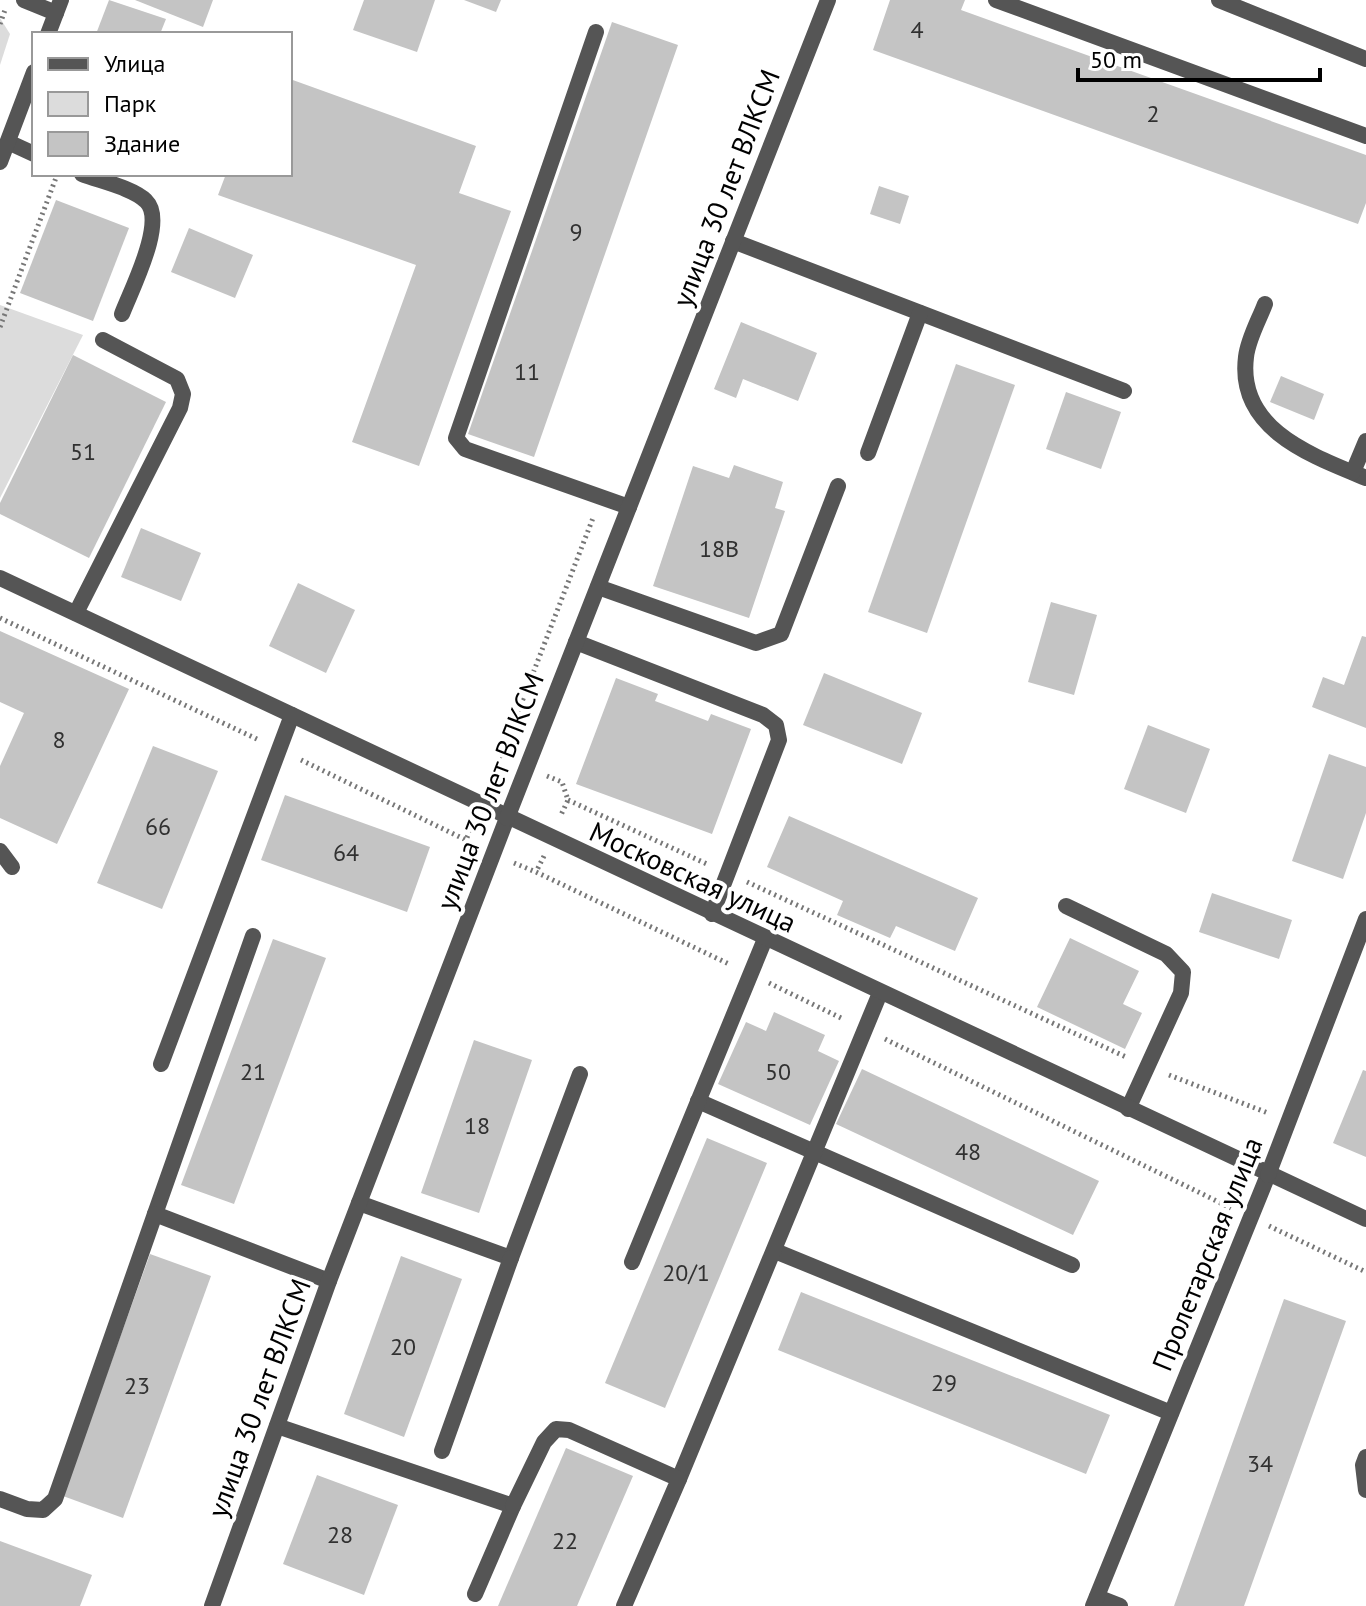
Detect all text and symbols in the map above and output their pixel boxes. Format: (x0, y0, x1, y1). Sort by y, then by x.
house number: 4 (910, 14, 924, 45)
legend (32, 32, 292, 176)
scale bar (1078, 32, 1320, 82)
text: 50 m (1090, 44, 1142, 75)
text: Улица (104, 48, 165, 79)
street label: улица 30 лет ВЛКСМ (663, 64, 788, 312)
text: Парк (104, 88, 157, 119)
house number: 2 (1146, 98, 1160, 129)
text: Здание (104, 128, 180, 159)
house number: 9 (569, 216, 583, 247)
house number: 11 (514, 356, 540, 387)
house number: 51 (70, 436, 96, 467)
house number: 18В (699, 533, 739, 564)
street label: улица 30 лет ВЛКСМ (427, 667, 552, 915)
house number: 8 (52, 724, 66, 755)
house number: 66 (145, 811, 171, 842)
street label: Московская улица (584, 812, 802, 941)
house number: 64 (333, 837, 359, 868)
house number: 21 (240, 1056, 266, 1087)
house number: 50 (765, 1056, 791, 1087)
house number: 18 (464, 1110, 490, 1141)
street label: Пролетарская улица (1143, 1132, 1270, 1376)
house number: 48 (955, 1136, 981, 1167)
house number: 20/1 (662, 1257, 710, 1288)
street label: улица 30 лет ВЛКСМ (198, 1273, 319, 1522)
house number: 20 (390, 1331, 416, 1362)
house number: 29 (931, 1367, 957, 1398)
house number: 23 (124, 1370, 150, 1401)
house number: 34 (1247, 1448, 1273, 1479)
house number: 28 (327, 1519, 353, 1550)
house number: 22 (552, 1525, 578, 1556)

